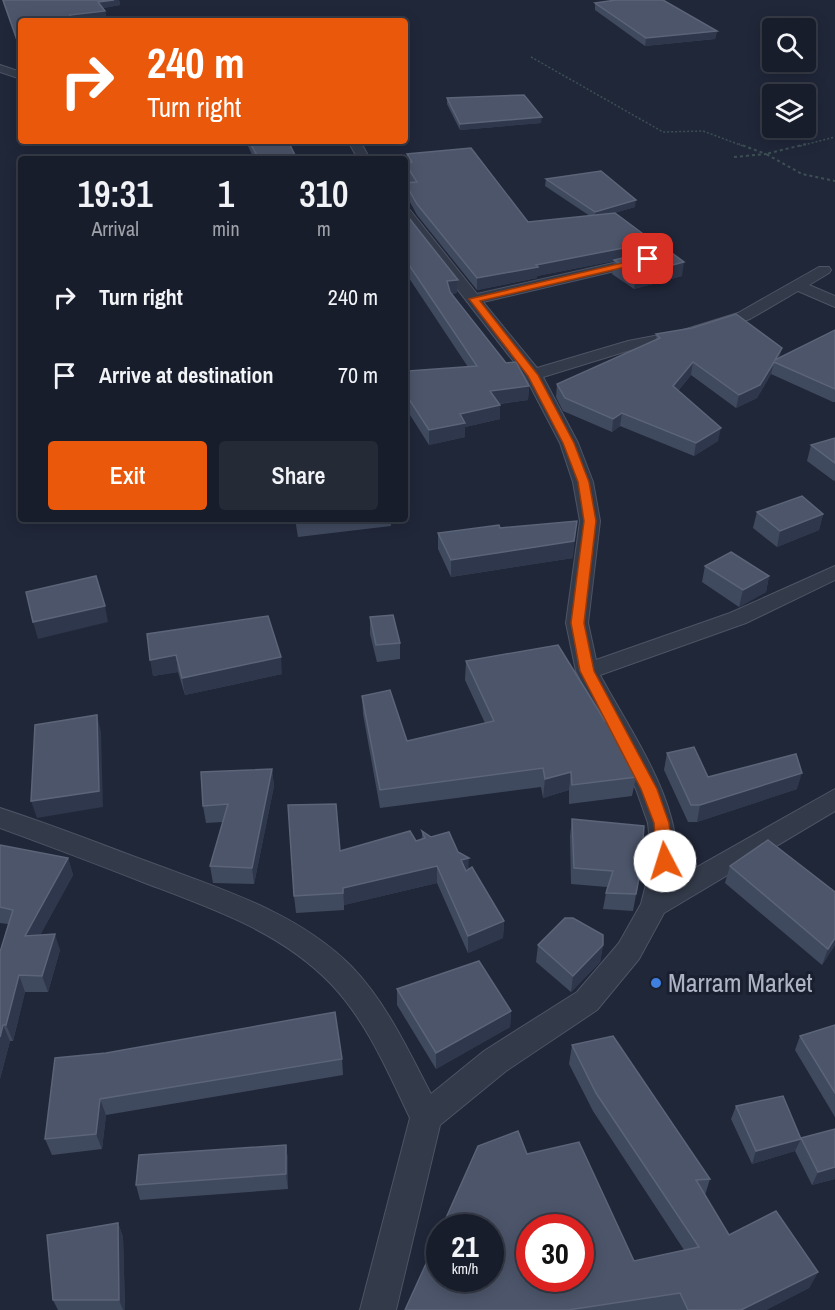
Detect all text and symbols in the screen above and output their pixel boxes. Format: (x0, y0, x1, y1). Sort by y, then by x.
map controls (762, 18, 816, 138)
button: search (762, 18, 816, 72)
text: 240 m (147, 35, 245, 91)
icon: right (48, 42, 126, 120)
button: layers (762, 84, 816, 138)
text: Turn right (147, 89, 241, 125)
text: 19:31 (78, 170, 153, 218)
text: 1 (218, 170, 234, 218)
text: 310 (299, 170, 348, 218)
text: Arrival (91, 215, 139, 242)
text: min (212, 215, 240, 242)
text: m (317, 215, 331, 242)
pin (622, 233, 673, 284)
icon: arrive (631, 242, 664, 275)
icon: right (48, 281, 81, 314)
text: Turn right (99, 282, 183, 312)
text: 240 m (328, 282, 378, 312)
icon: arrive (48, 359, 81, 392)
text: Arrive at destination (99, 360, 273, 390)
text: 70 m (338, 360, 378, 390)
button: Exit (48, 441, 207, 510)
button: Share (219, 441, 378, 510)
position arrow (633, 829, 697, 893)
place label: Marram Market (668, 965, 813, 1000)
marker: Marram Market (649, 976, 663, 990)
speed limit sign: 30 (516, 1214, 594, 1292)
text: 21 (451, 1226, 479, 1266)
text: km/h (452, 1258, 478, 1279)

